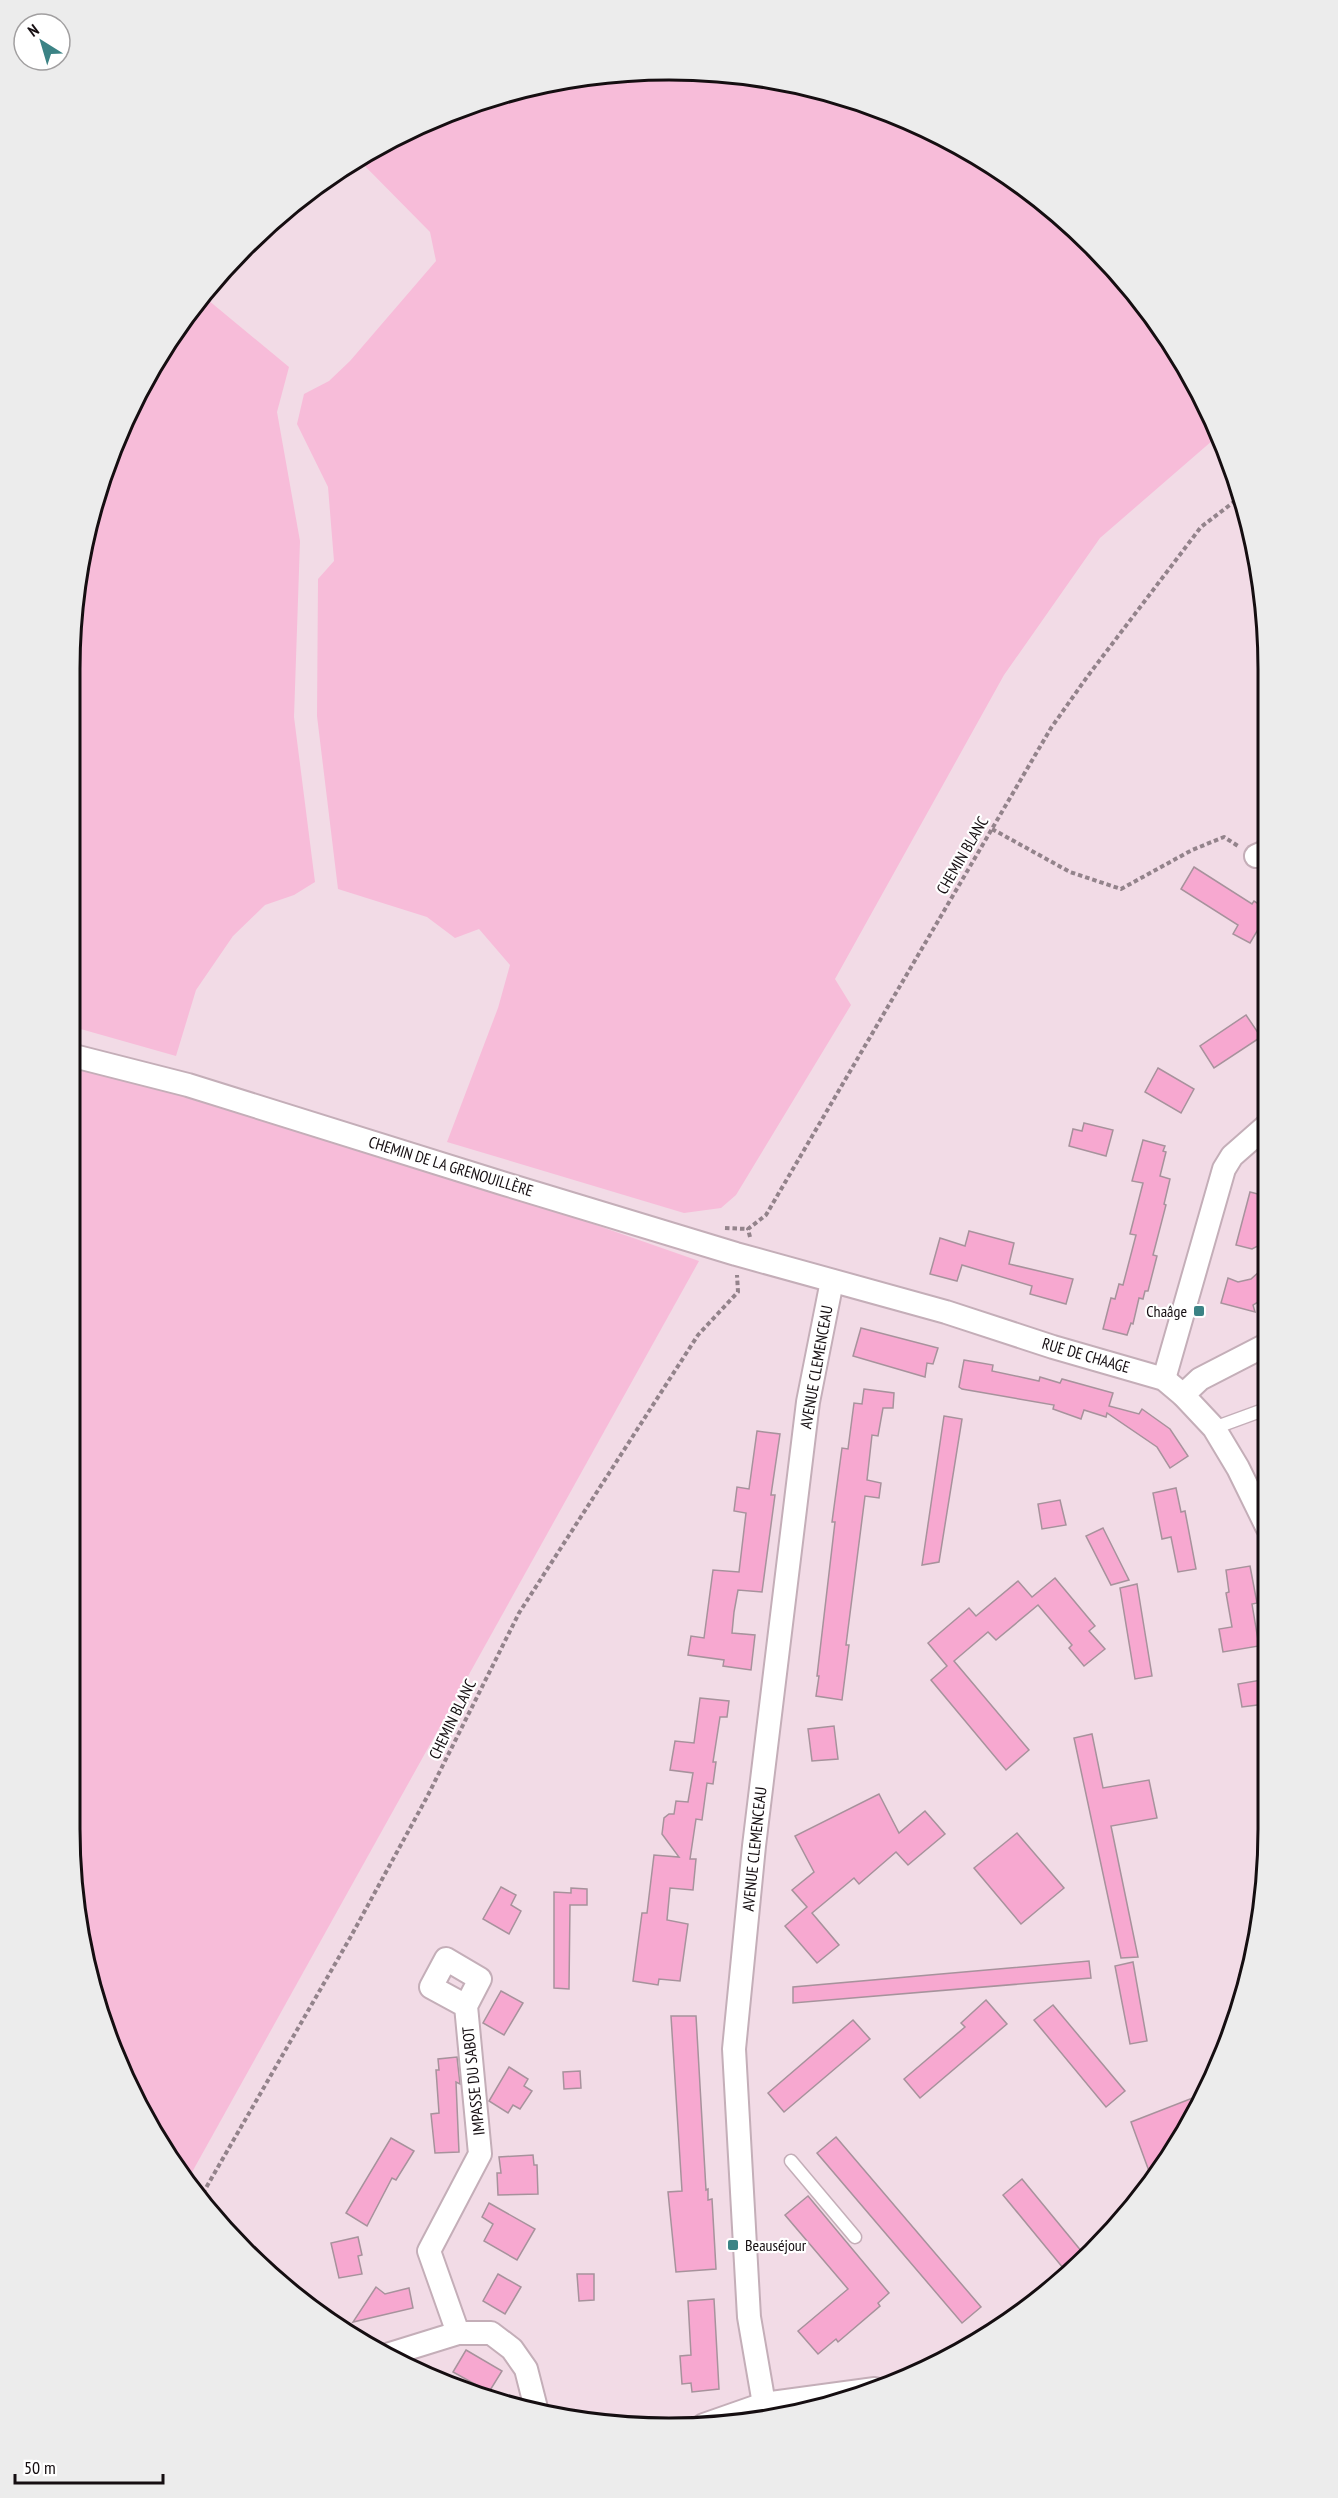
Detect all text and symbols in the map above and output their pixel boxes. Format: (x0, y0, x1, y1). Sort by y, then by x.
north arrow (12, 12, 72, 72)
text: N (24, 19, 42, 41)
street label: CHEMIN BLANC (932, 813, 992, 897)
street label: CHEMIN DE LA GRENOUILLÈRE (366, 1131, 536, 1201)
place label: Chaâge (1146, 1301, 1187, 1321)
street label: AVENUE CLEMENCEAU (795, 1304, 837, 1430)
marker: Chaâge (1192, 1304, 1206, 1318)
street label: RUE DE CHAAGE (1040, 1333, 1132, 1377)
street label: CHEMIN BLANC (424, 1676, 480, 1762)
street label: AVENUE CLEMENCEAU (738, 1786, 770, 1912)
street label: IMPASSE DU SABOT (457, 2026, 489, 2136)
place label: Beauséjour (745, 2235, 807, 2255)
marker: Beauséjour (726, 2238, 740, 2252)
scale bar (15, 2447, 164, 2485)
text: 50 m (24, 2456, 56, 2479)

